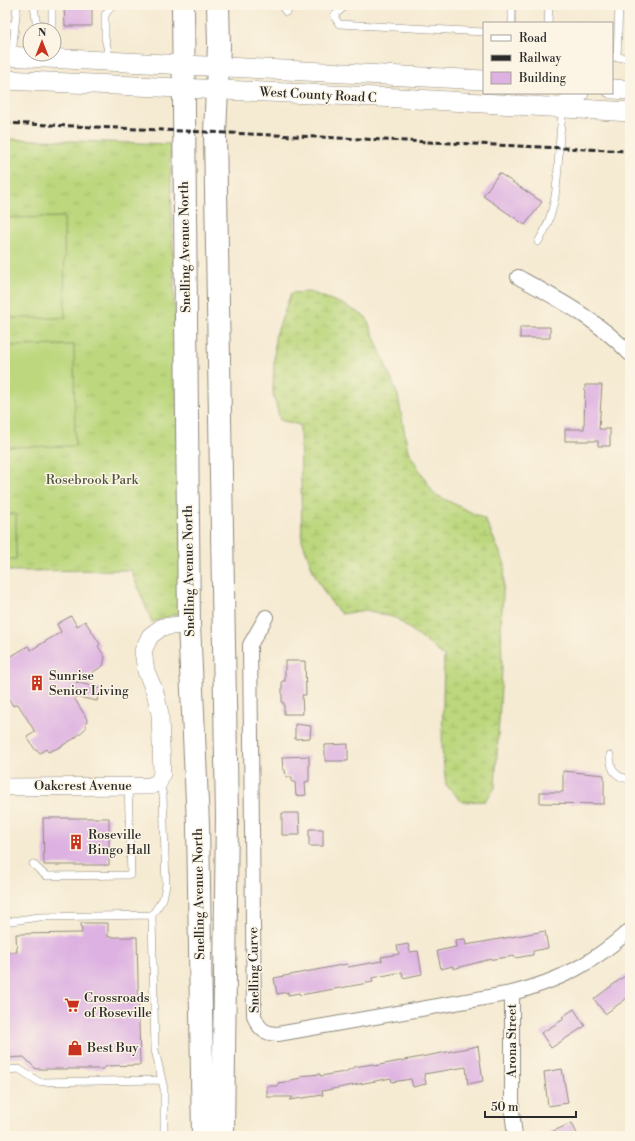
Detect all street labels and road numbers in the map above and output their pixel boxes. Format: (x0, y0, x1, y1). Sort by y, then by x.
street label: West County Road C (258, 84, 377, 106)
street label: Snelling Avenue North (176, 181, 194, 313)
street label: Snelling Avenue North (180, 505, 198, 637)
street label: Oakcrest Avenue (34, 778, 132, 794)
street label: Snelling Avenue North (190, 828, 208, 960)
street label: Snelling Curve (245, 926, 263, 1013)
street label: Arona Street (504, 1004, 520, 1079)

